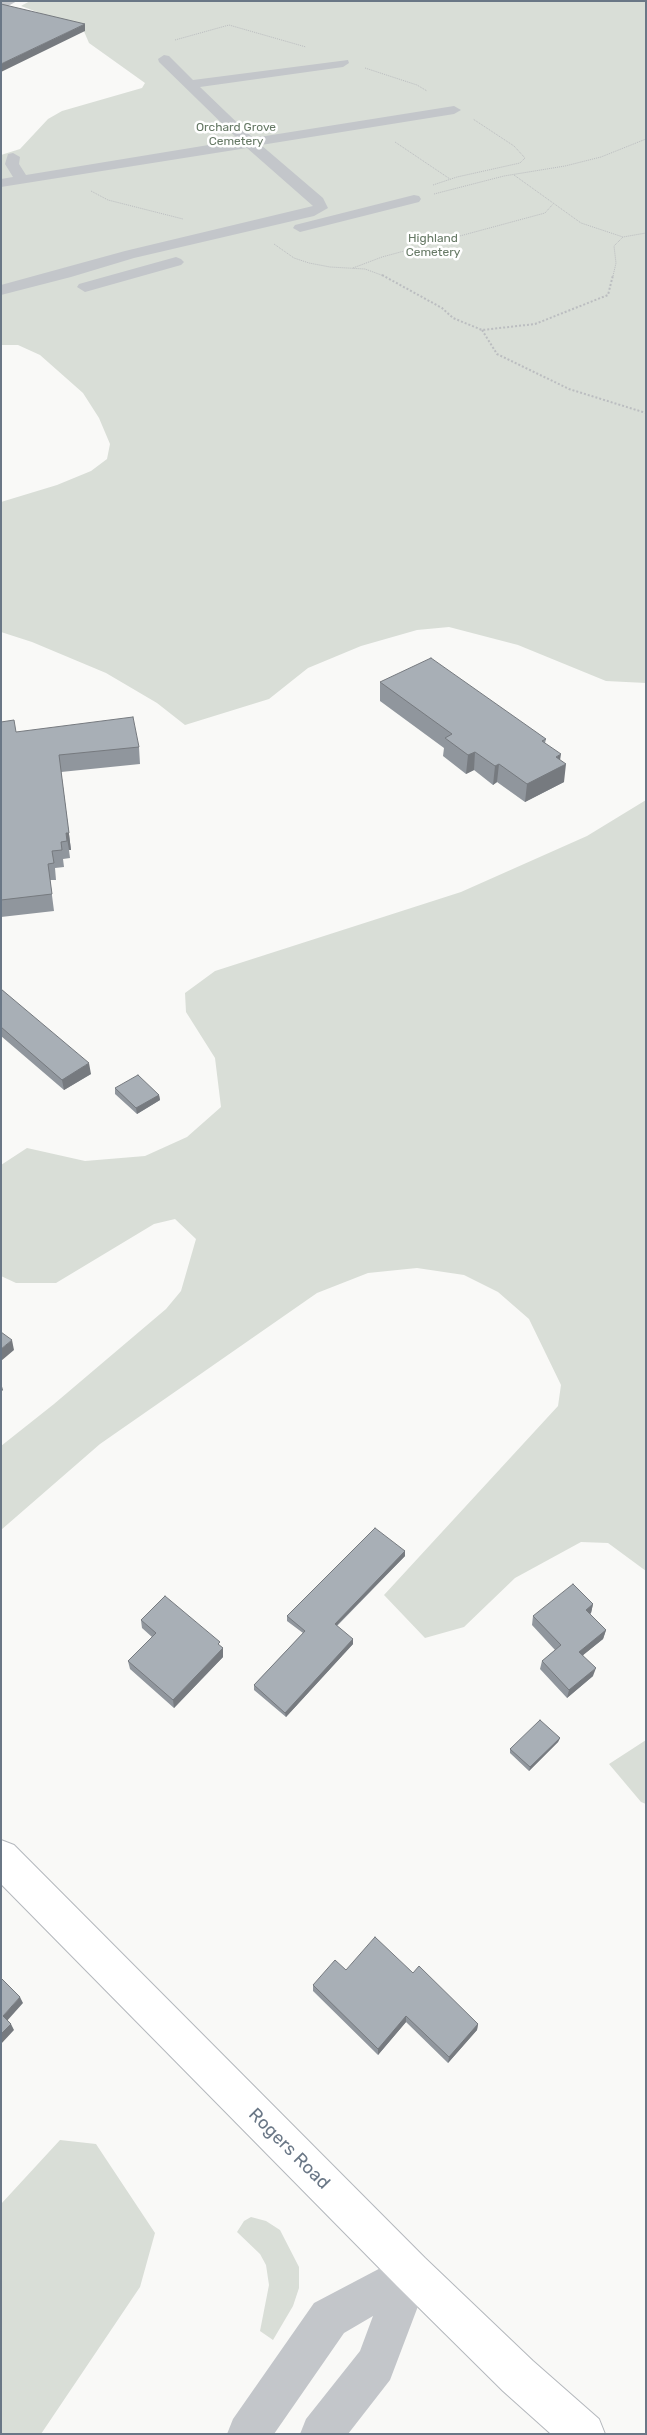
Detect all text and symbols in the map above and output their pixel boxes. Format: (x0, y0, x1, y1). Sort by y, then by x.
park label: Orchard Grove Cemetery (196, 121, 276, 149)
park label: Highland Cemetery (406, 232, 460, 260)
street label: Rogers Road (244, 2104, 334, 2194)

